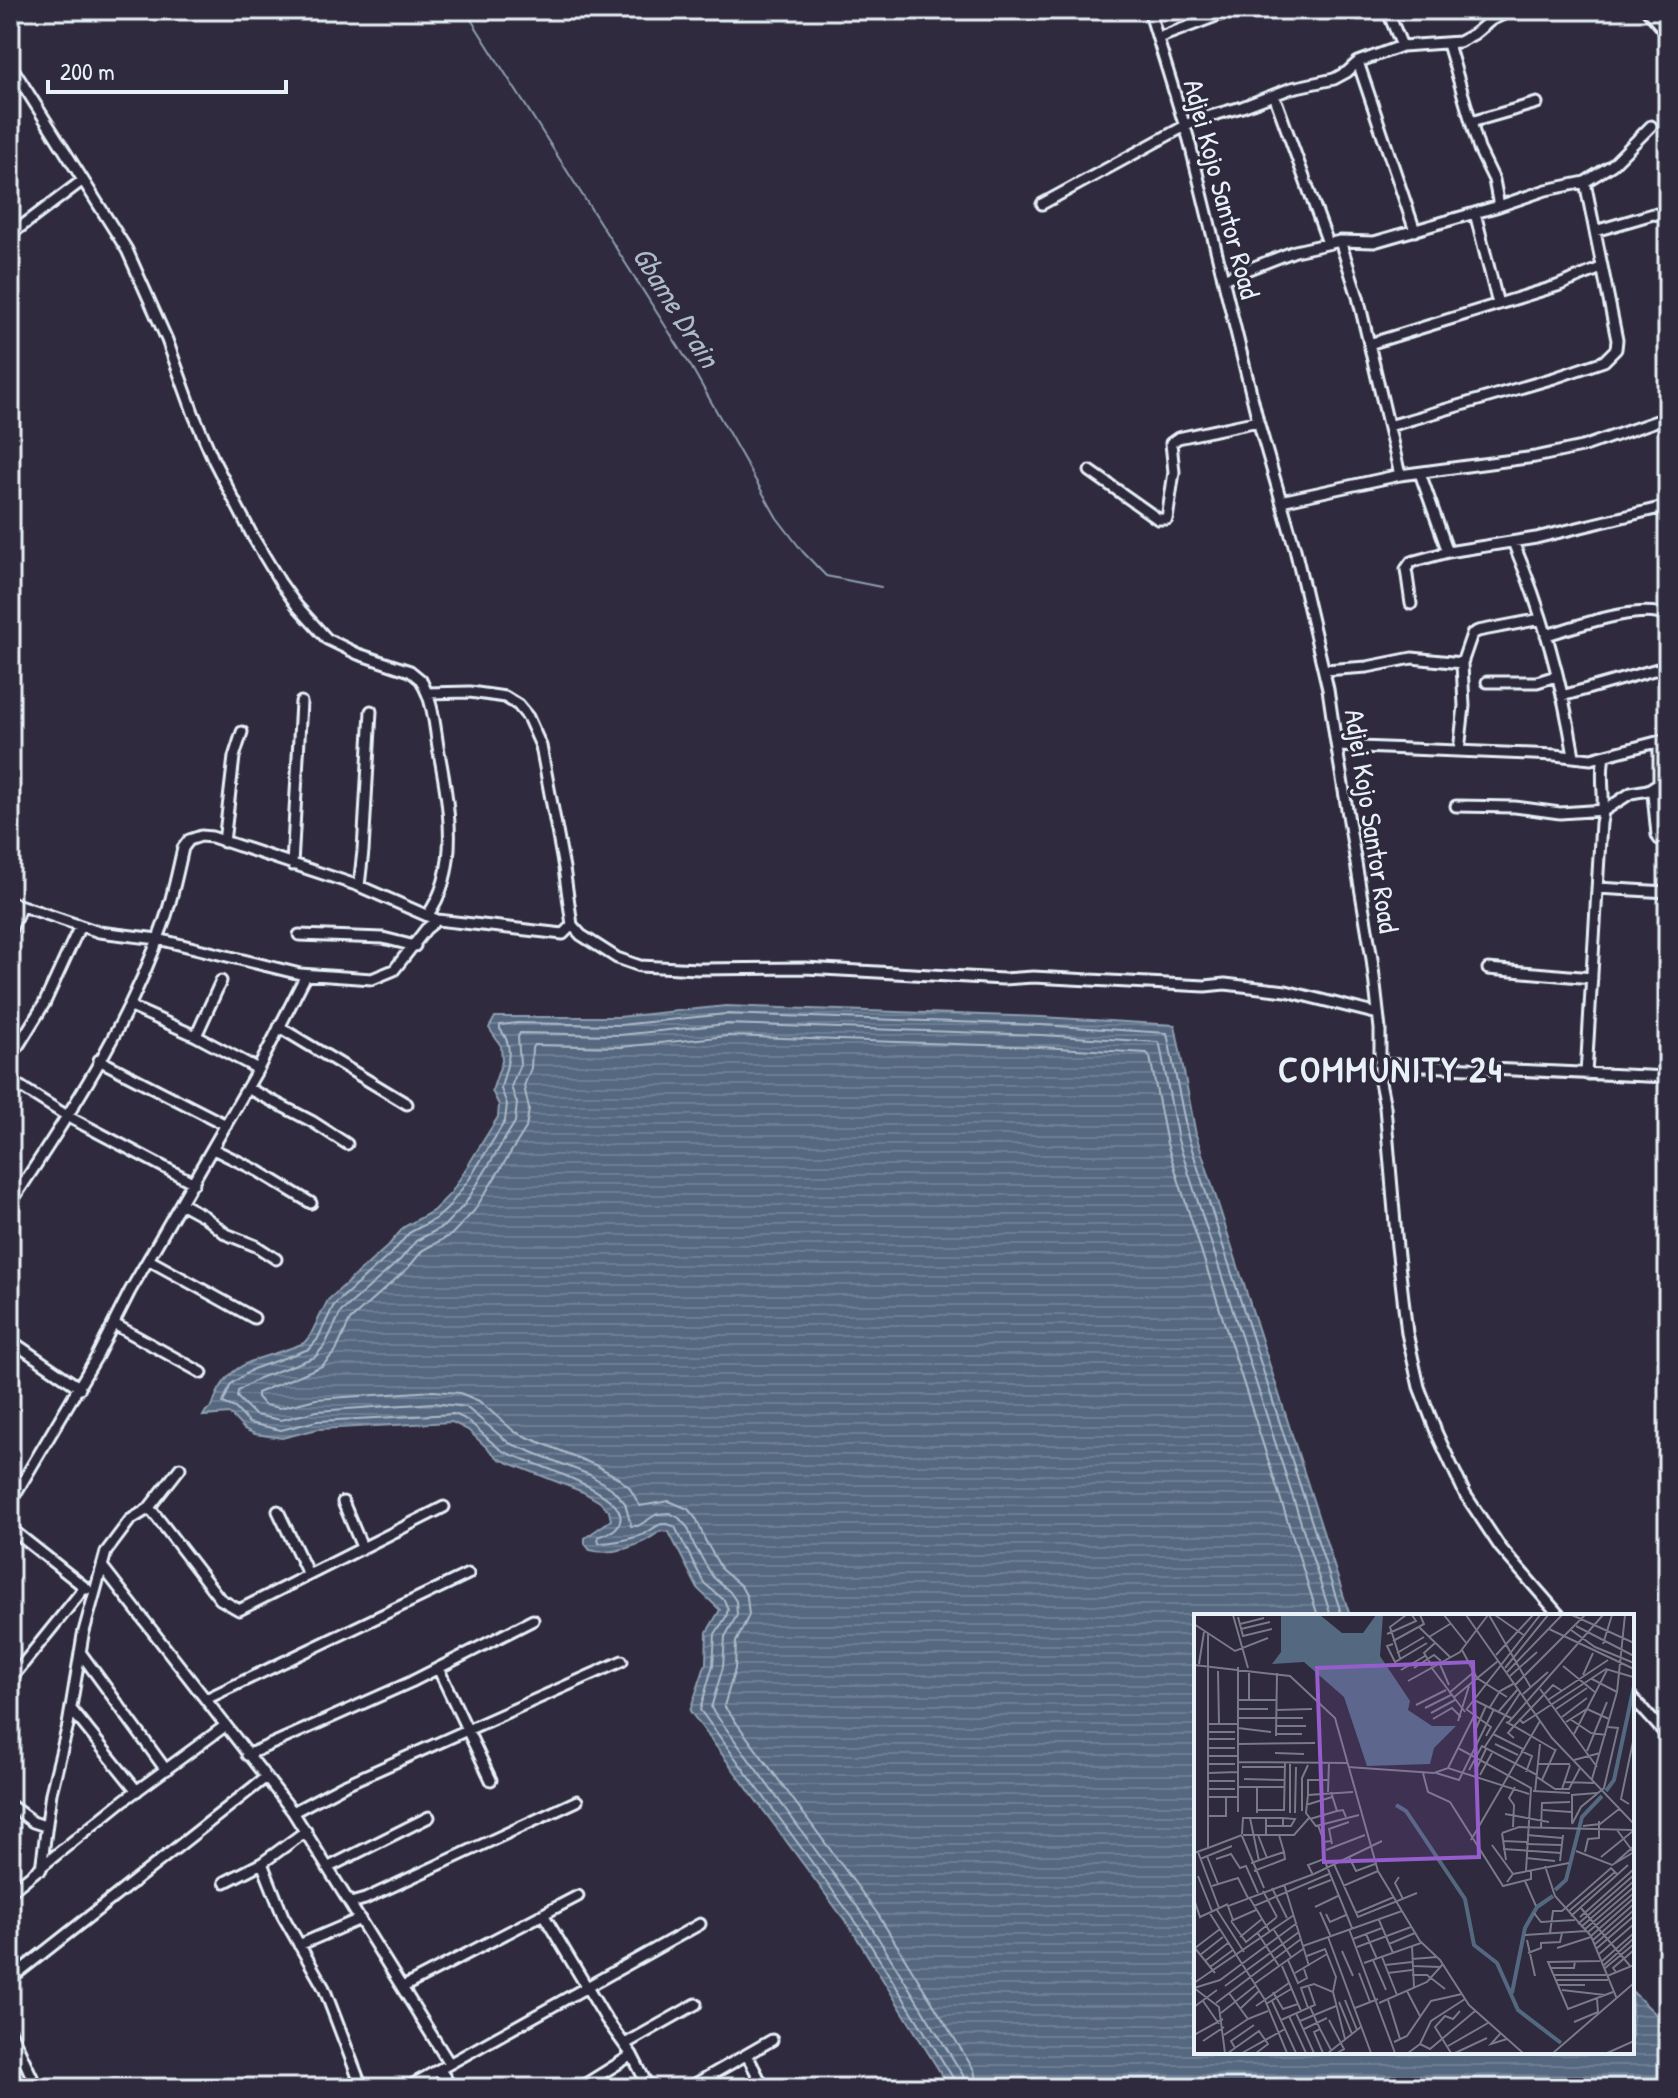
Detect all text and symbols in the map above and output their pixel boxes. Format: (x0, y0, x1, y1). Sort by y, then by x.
scale bar (48, 44, 286, 94)
text: 200 m (60, 55, 115, 87)
street label: Adjei Kojo Santor Road (1174, 75, 1270, 303)
water label: Gbame Drain (624, 238, 731, 377)
street label: Adjei Kojo Santor Road (1336, 707, 1408, 936)
district label: COMMUNITY 24 (1278, 1044, 1504, 1093)
inset map (1194, 1614, 1634, 2054)

